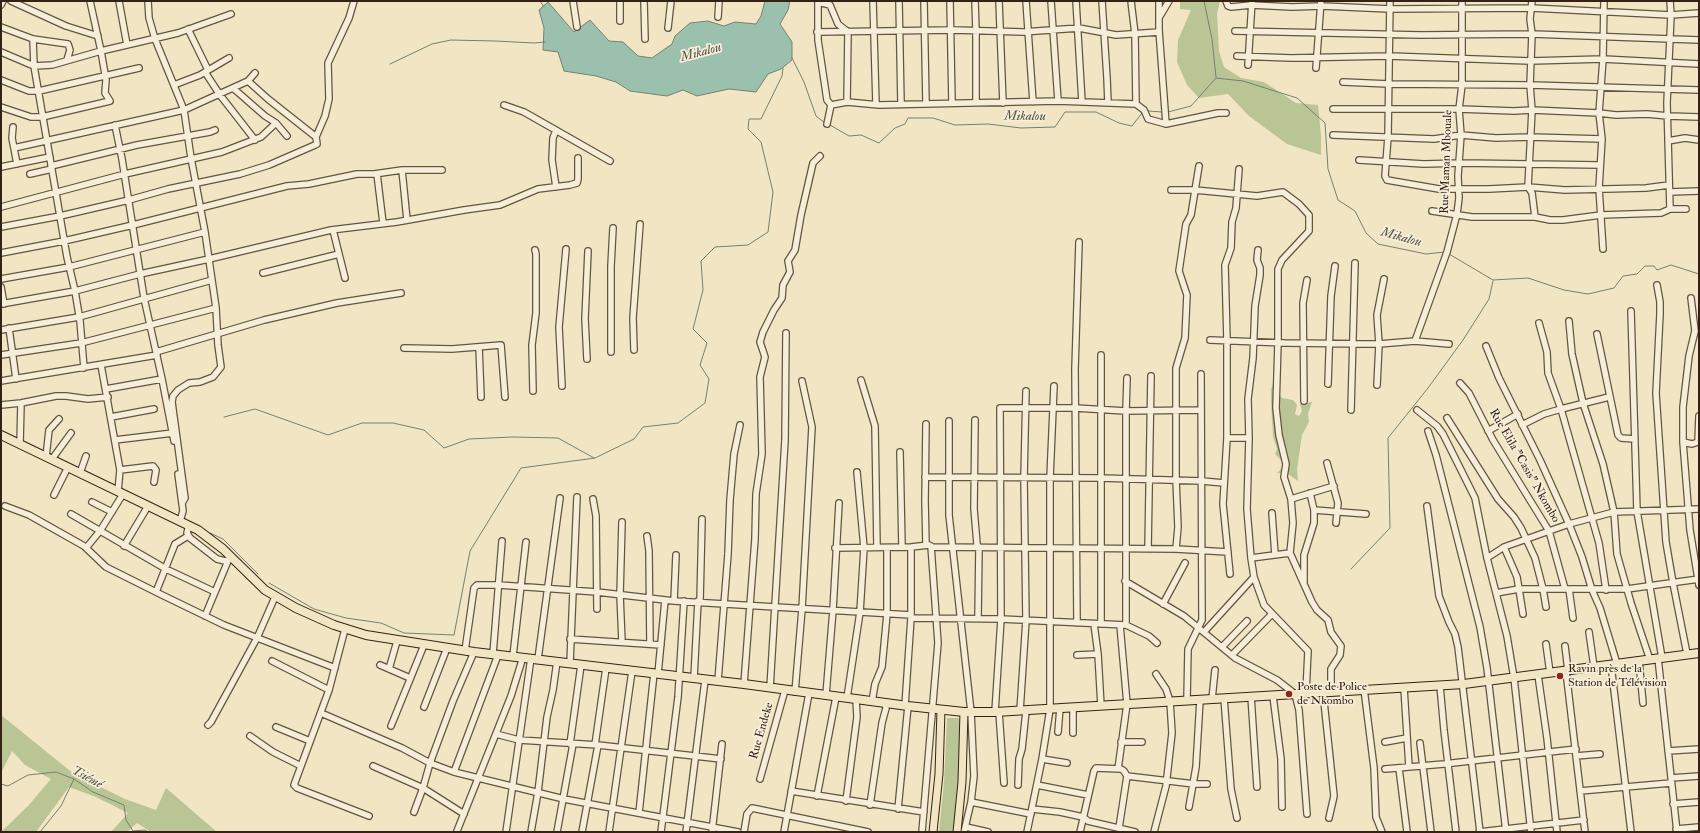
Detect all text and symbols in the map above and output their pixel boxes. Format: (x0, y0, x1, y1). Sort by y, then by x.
water label: Mikalou (679, 40, 723, 66)
water label: Mikalou (1004, 109, 1046, 125)
street label: Rue Maman Mbouale (1438, 110, 1456, 214)
water label: Mikalou (1379, 225, 1423, 251)
street label: Rue Elila "Casis" Nkombo (1486, 407, 1562, 525)
place label: Ravin près de la Station de Télévision (1568, 662, 1667, 690)
marker: Ravin près de la Station de Télévision (1555, 671, 1565, 681)
place label: Poste de Police de Nkombo (1297, 680, 1367, 708)
marker: Poste de Police de Nkombo (1284, 689, 1294, 699)
street label: Rue Endeke (747, 701, 777, 761)
water label: Tsiémé (69, 763, 105, 793)

